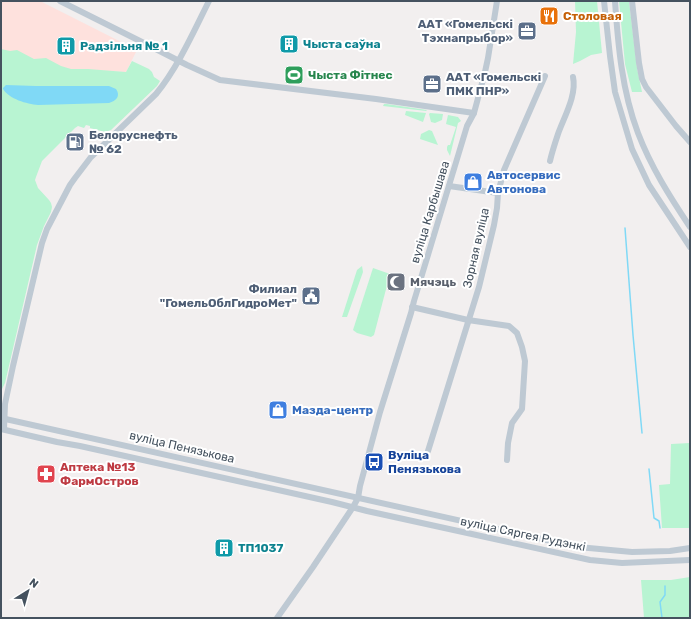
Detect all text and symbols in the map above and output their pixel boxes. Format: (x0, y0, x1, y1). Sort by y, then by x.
restaurant icon: Столовая (538, 5, 560, 27)
place label: Столовая (563, 9, 622, 23)
place label: ААТ «Гомельскі Тэхнапрыбор» (418, 17, 514, 45)
office icon: ААТ «Гомельскі Тэхнапрыбор» (516, 20, 538, 42)
building icon: Чыста саўна (278, 33, 300, 55)
building icon: Радзільня № 1 (55, 35, 77, 57)
place label: Чыста саўна (303, 37, 381, 51)
place label: Радзільня № 1 (80, 39, 168, 53)
sports icon: Чыста Фітнес (283, 64, 305, 86)
place label: Чыста Фітнес (308, 68, 393, 82)
place label: ААТ «Гомельскі ПМК ПНР» (446, 70, 541, 98)
office icon: ААТ «Гомельскі ПМК ПНР» (421, 73, 443, 95)
place label: Белоруснефть № 62 (89, 128, 178, 156)
fuel station icon: Белоруснефть № 62 (64, 131, 86, 153)
street label: вуліца Карбышава (408, 159, 452, 265)
place label: Автосервис Автонова (487, 168, 561, 196)
shop icon: Автосервис Автонова (462, 171, 484, 193)
street label: Зорная вуліца (460, 207, 492, 289)
mosque icon: Мячэць (385, 271, 407, 293)
place label: Мячэць (410, 275, 456, 289)
place label: Филиал "ГомельОблГидроМет" (160, 282, 297, 310)
public building icon: Филиал "ГомельОблГидроМет" (300, 285, 322, 307)
shop icon: Мазда-центр (267, 399, 289, 421)
place label: Мазда-центр (292, 403, 374, 417)
street label: вуліца Пенязькова (128, 428, 236, 466)
place label: Вуліца Пенязькова (388, 448, 461, 476)
bus stop icon: Вуліца Пенязькова (363, 451, 385, 473)
place label: Аптека №13 ФармОстров (60, 460, 139, 488)
pharmacy icon: Аптека №13 ФармОстров (35, 463, 57, 485)
street label: вуліца Сяргея Рудэнкі (459, 514, 587, 554)
building icon: ТП1037 (213, 537, 235, 559)
place label: ТП1037 (238, 541, 284, 555)
north arrow (8, 571, 48, 611)
text: N (27, 576, 41, 591)

